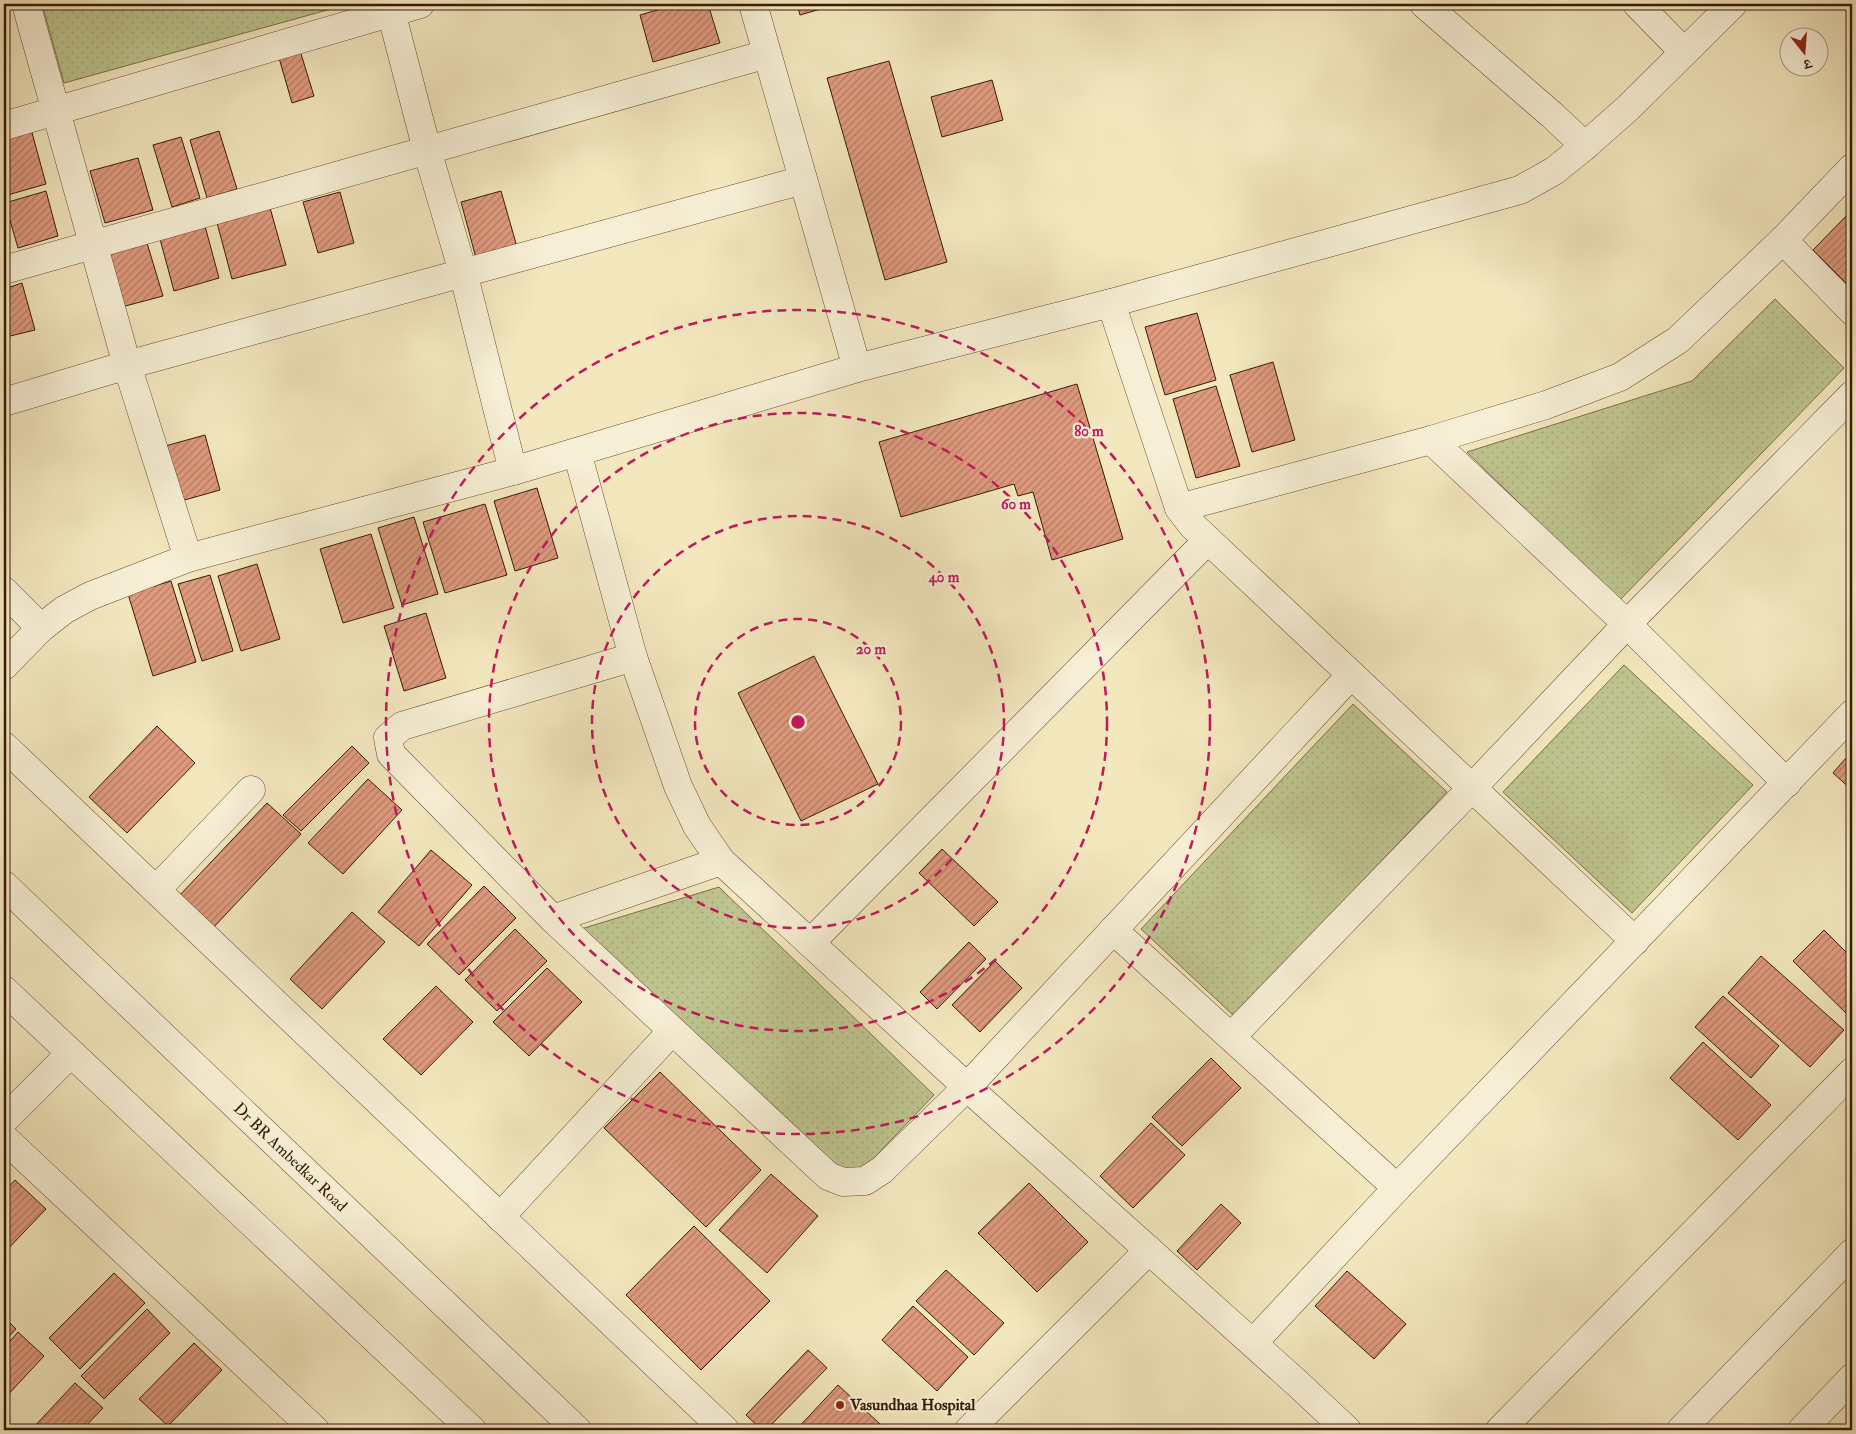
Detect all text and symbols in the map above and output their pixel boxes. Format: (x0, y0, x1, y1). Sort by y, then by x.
north arrow (1778, 28, 1828, 78)
text: उ (1801, 54, 1815, 73)
text: 80 m (1074, 422, 1104, 441)
text: 60 m (1001, 495, 1031, 514)
text: 40 m (928, 568, 960, 587)
text: 20 m (856, 640, 886, 659)
centre of rings (789, 713, 807, 731)
street label: Dr BR Ambedkar Road (229, 1098, 351, 1216)
place label: Vasundhaa Hospital (849, 1395, 976, 1416)
marker: Vasundhaa Hospital (834, 1399, 846, 1411)

